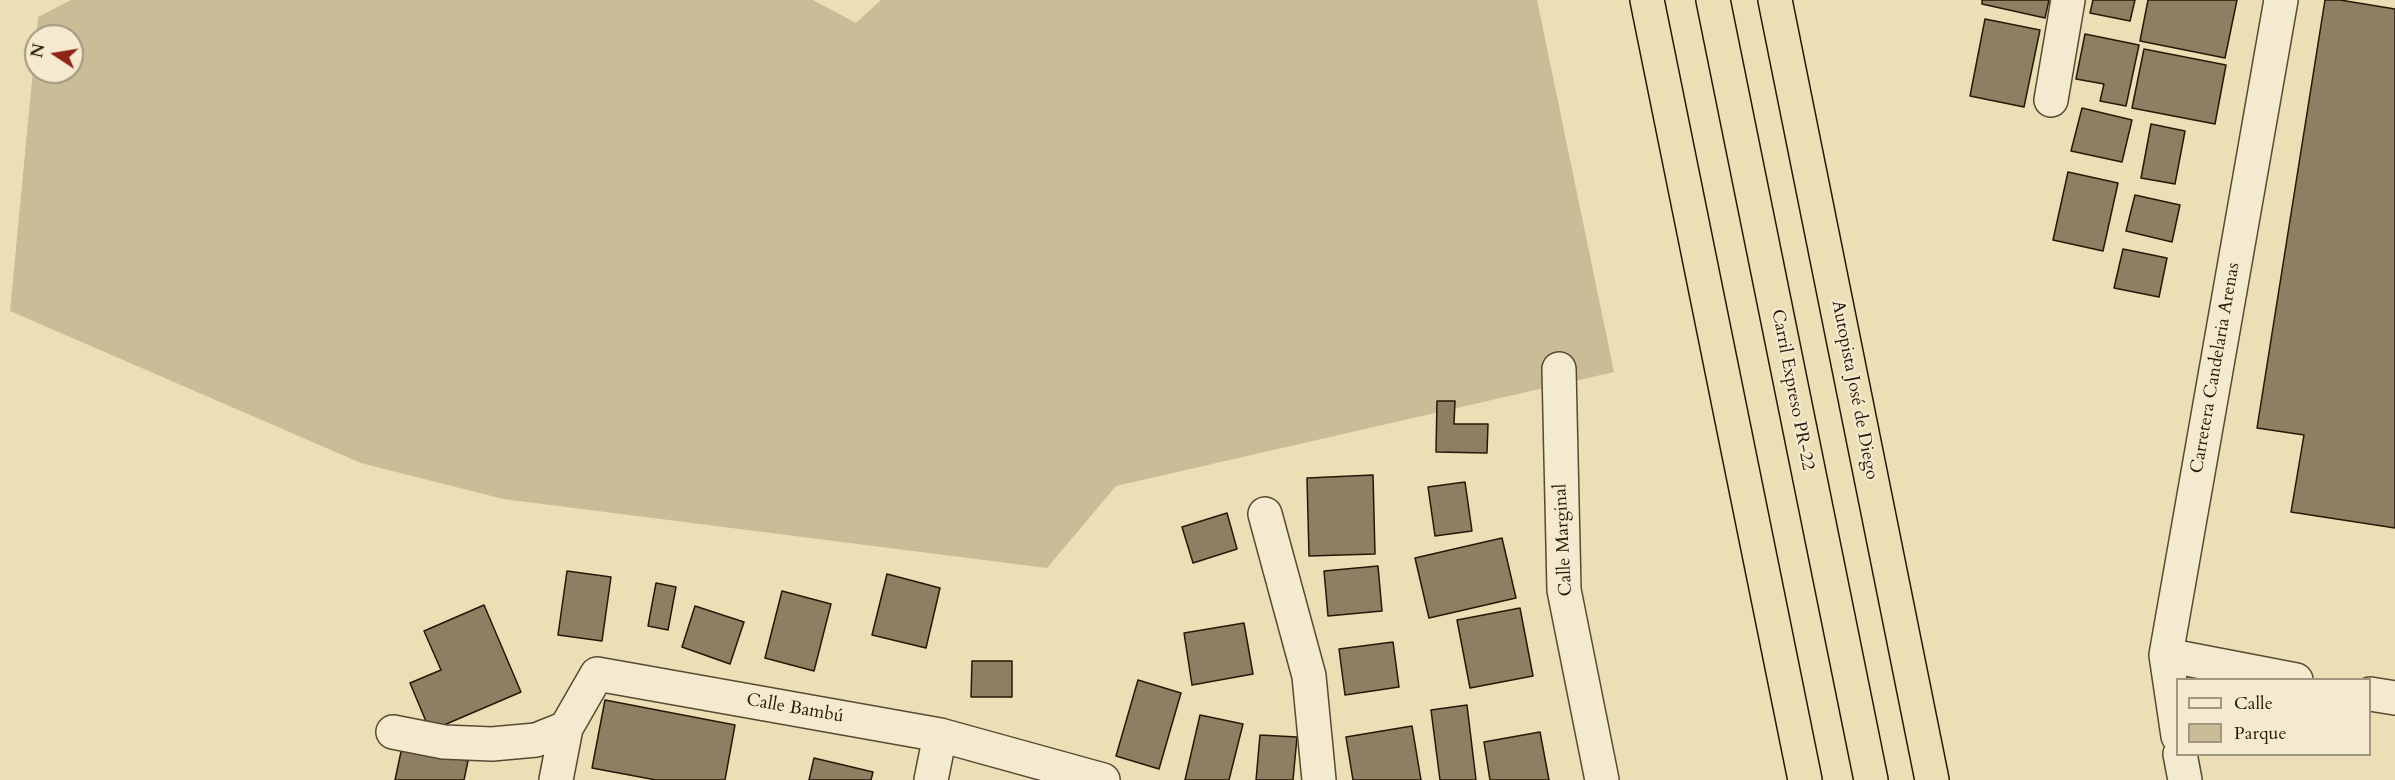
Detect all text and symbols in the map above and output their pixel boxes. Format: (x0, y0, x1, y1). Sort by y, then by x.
north arrow (24, 24, 84, 84)
text: N (26, 42, 51, 60)
street label: Carretera Candelaria Arenas (2187, 261, 2245, 475)
street label: Autopista José de Diego (1826, 299, 1882, 481)
street label: Carril Expreso PR-22 (1766, 308, 1818, 472)
street label: Calle Marginal (1550, 483, 1578, 597)
legend (2176, 678, 2371, 756)
street label: Calle Bambú (745, 690, 845, 728)
text: Calle (2234, 691, 2273, 716)
text: Parque (2234, 721, 2287, 746)

